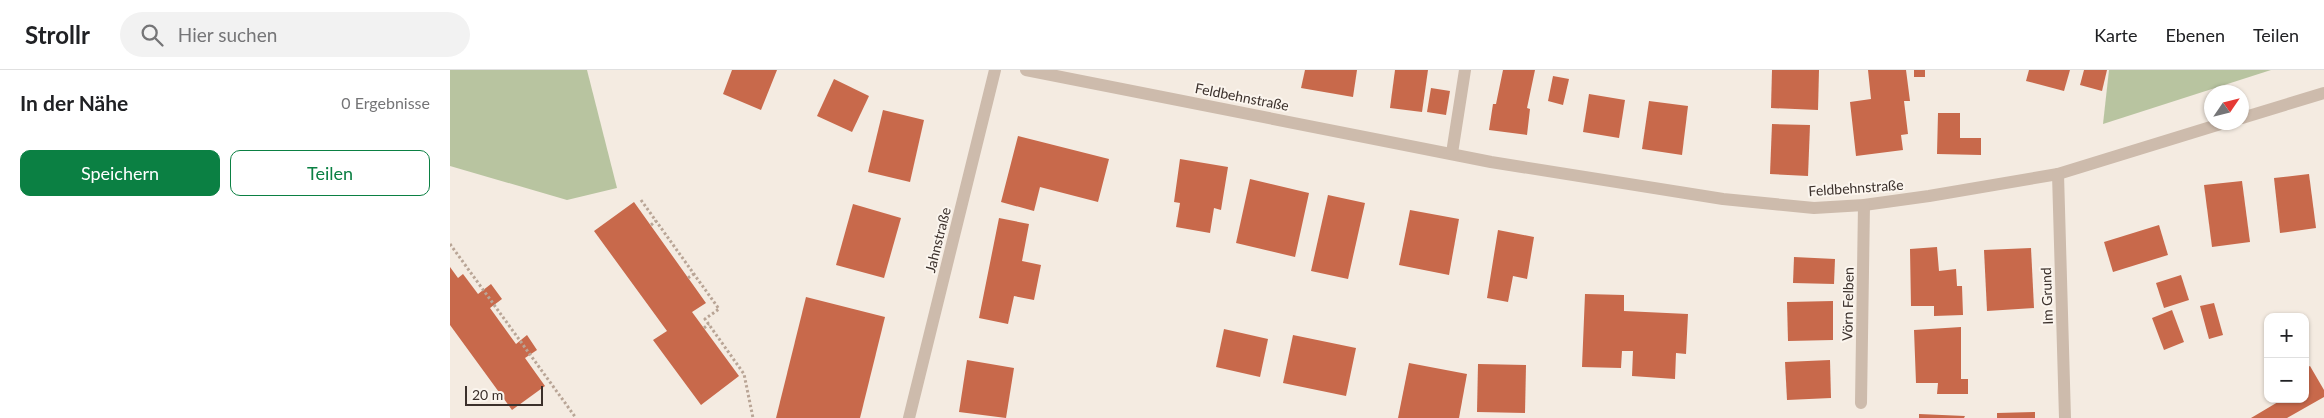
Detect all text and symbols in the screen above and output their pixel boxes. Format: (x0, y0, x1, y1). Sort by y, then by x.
search box (120, 12, 470, 57)
text: Strollr (25, 20, 90, 49)
icon: search (138, 21, 166, 49)
text: Hier suchen (178, 23, 277, 46)
text: Karte (2094, 24, 2137, 46)
text: Ebenen (2165, 24, 2225, 46)
text: Teilen (2253, 24, 2299, 46)
street label: Feldbehnstraße (1194, 79, 1290, 114)
north arrow (2204, 85, 2249, 130)
text: In der Nähe (20, 90, 128, 115)
text: 0 Ergebnisse (341, 93, 430, 112)
button: Speichern (20, 150, 220, 196)
button: Teilen (230, 150, 430, 196)
street label: Feldbehnstraße (1808, 176, 1904, 199)
street label: Jahnstraße (921, 205, 954, 274)
street label: Vörn Felben (1838, 267, 1857, 341)
street label: Im Grund (2037, 267, 2056, 325)
map controls (2264, 313, 2309, 403)
button: + (2264, 313, 2309, 358)
button: − (2264, 358, 2309, 403)
scale bar (465, 383, 542, 406)
text: 20 m (472, 386, 503, 403)

